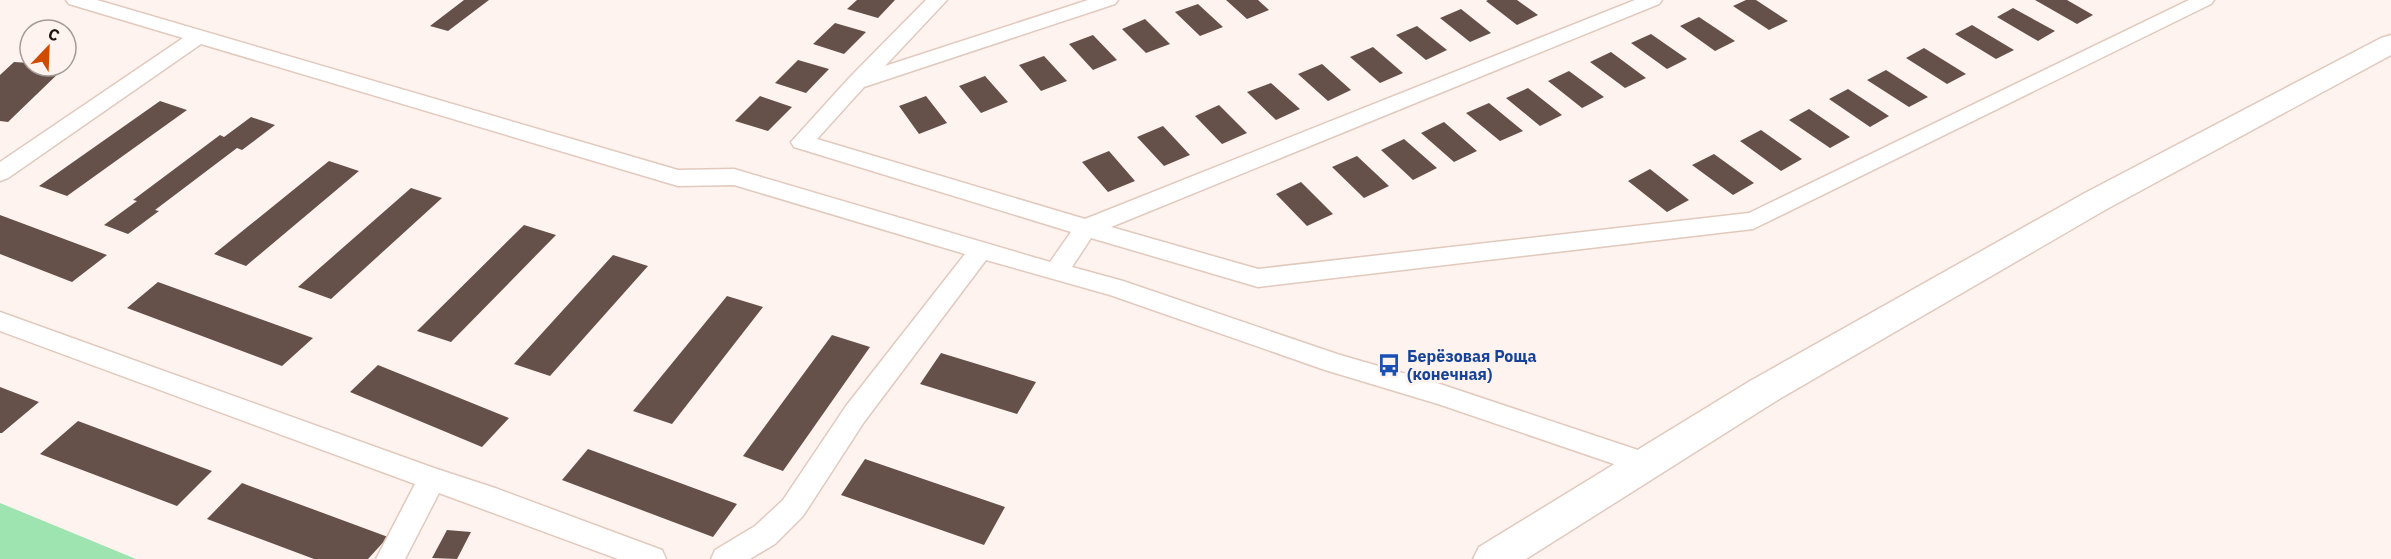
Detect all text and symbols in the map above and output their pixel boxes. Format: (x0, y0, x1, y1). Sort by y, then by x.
north arrow (18, 18, 78, 78)
text: С (45, 23, 63, 45)
place label: Берёзовая Роща (конечная) (1407, 346, 1537, 384)
bus stop icon: Берёзовая Роща (конечная) (1376, 352, 1402, 378)

